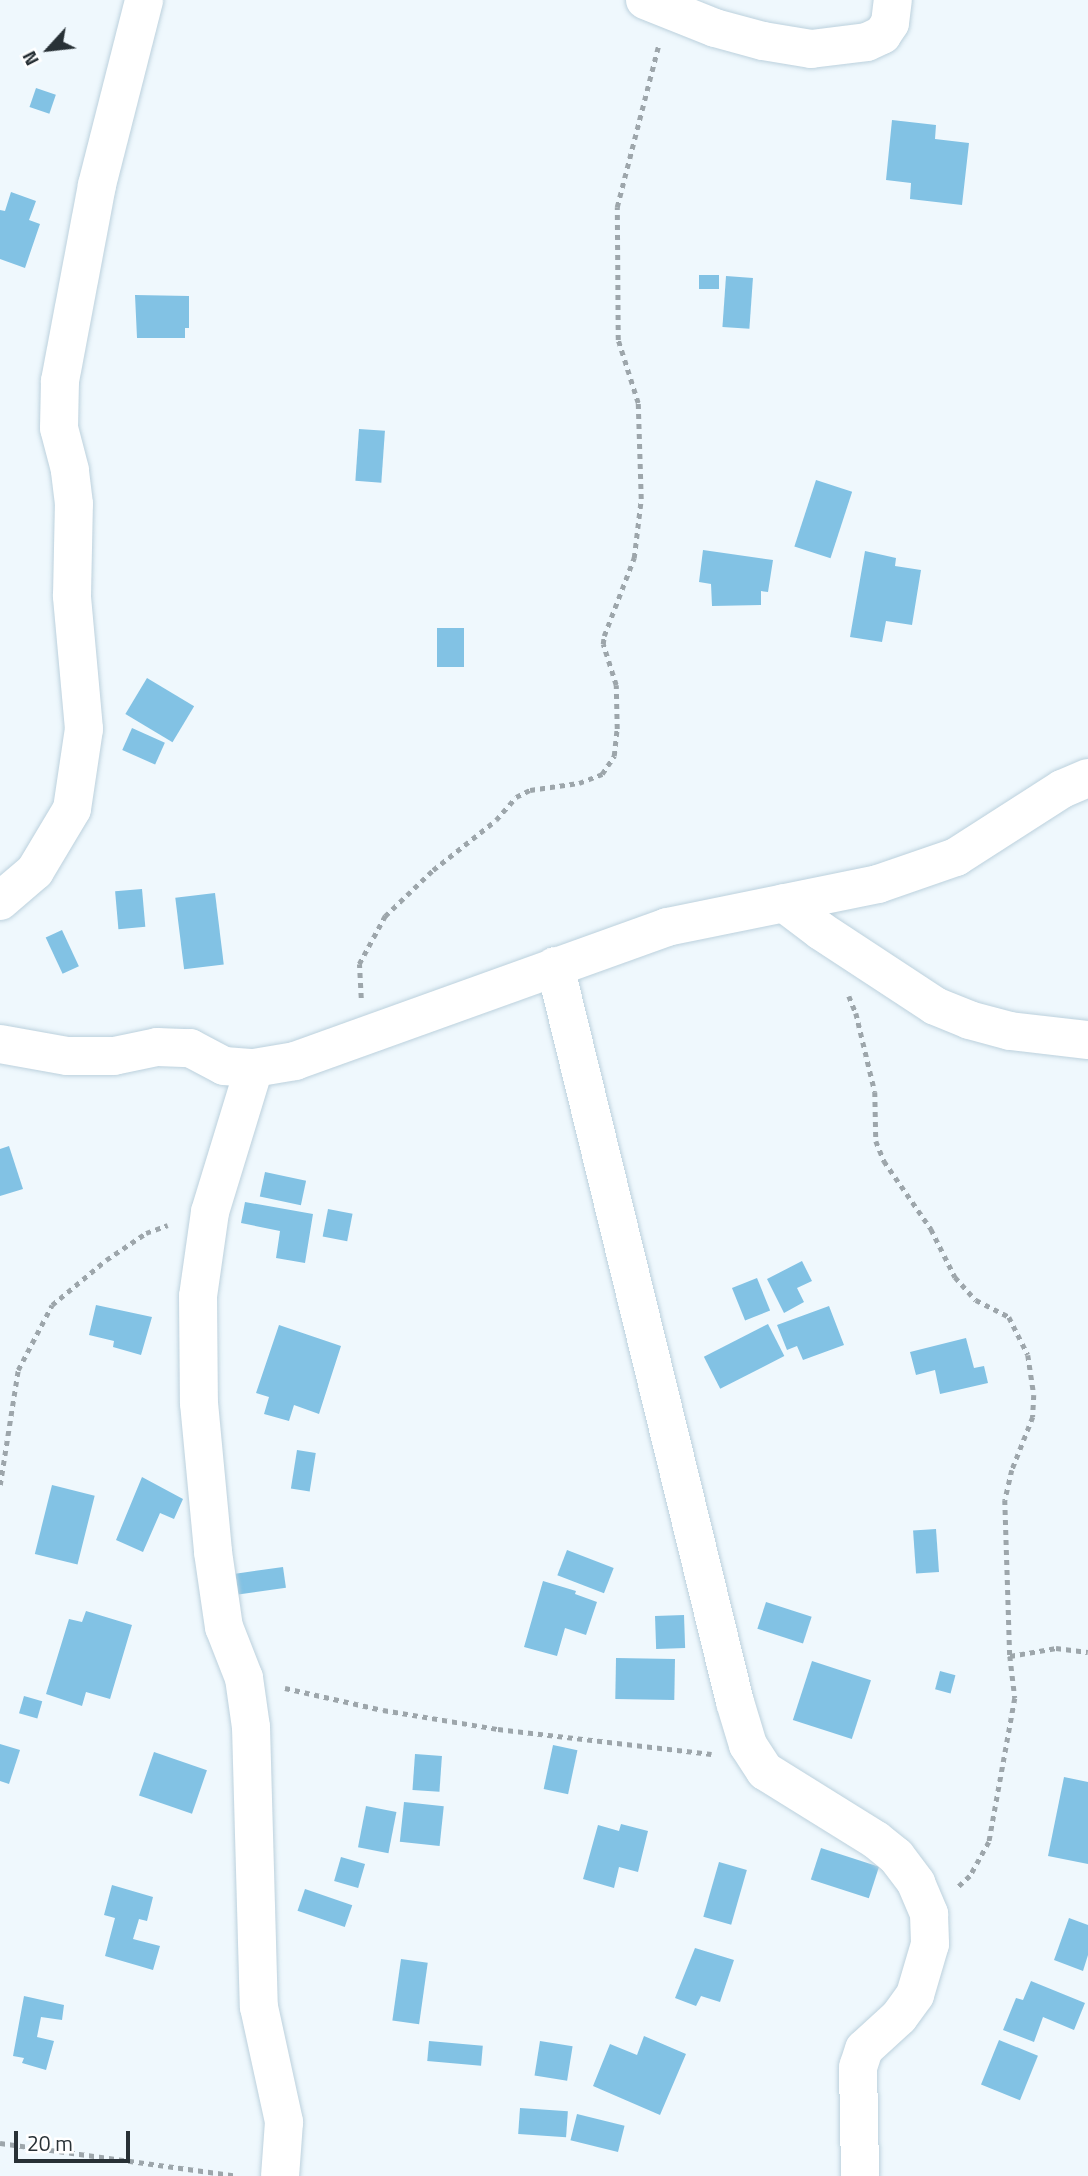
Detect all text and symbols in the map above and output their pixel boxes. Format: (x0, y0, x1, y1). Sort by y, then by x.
north arrow (14, 14, 84, 84)
text: N (14, 46, 46, 71)
scale bar (18, 2116, 133, 2160)
text: 20 m (27, 2127, 73, 2159)

